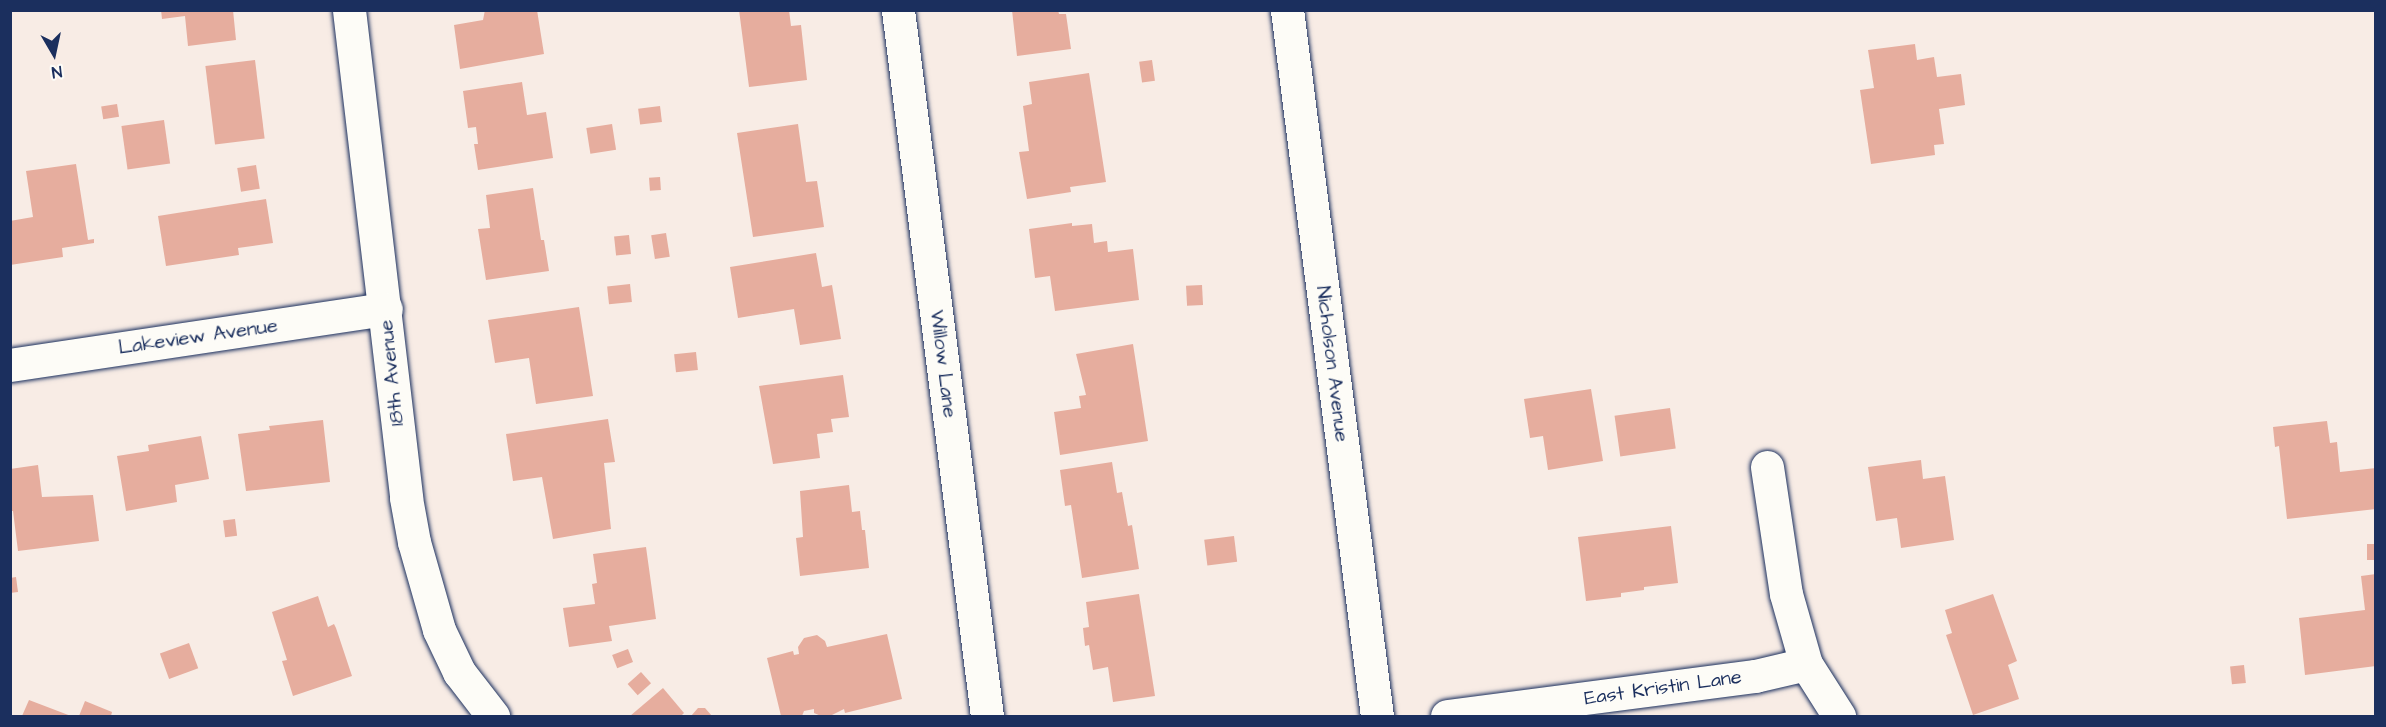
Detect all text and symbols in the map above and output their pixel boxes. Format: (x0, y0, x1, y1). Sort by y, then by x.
north arrow (24, 24, 84, 84)
text: N (50, 60, 63, 83)
street label: Nicholson Avenue (1311, 285, 1353, 443)
street label: Willow Lane (924, 309, 962, 419)
street label: Lakeview Avenue (117, 314, 279, 360)
street label: 18th Avenue (374, 319, 410, 427)
street label: East Kristin Lane (1583, 665, 1743, 711)

